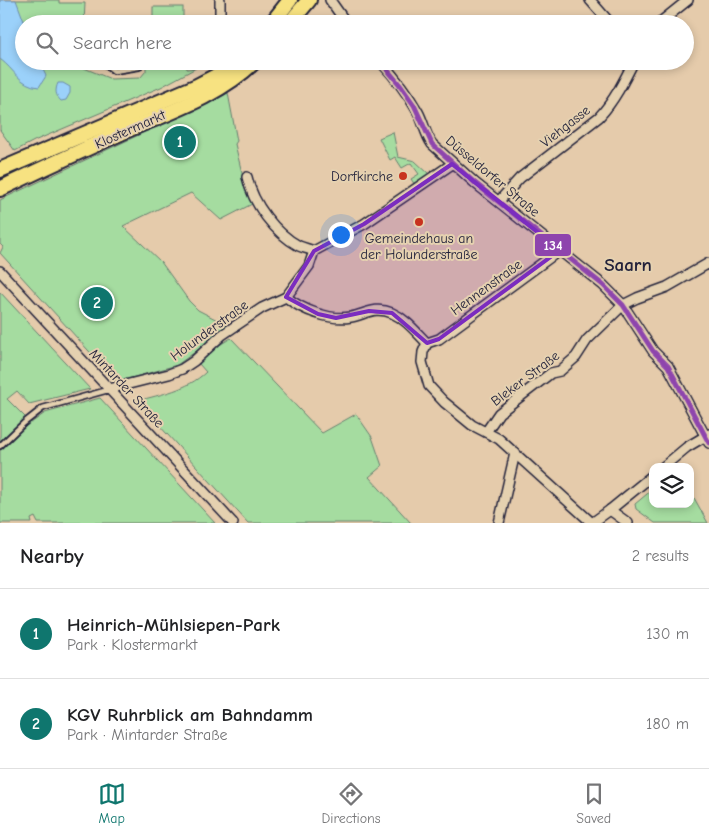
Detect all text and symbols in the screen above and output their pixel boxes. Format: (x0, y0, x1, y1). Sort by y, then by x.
search box (15, 15, 694, 70)
icon: search (33, 29, 61, 57)
text: Search here (73, 32, 172, 54)
street label: Viehgasse (537, 102, 594, 151)
street label: Klostermarkt (92, 106, 169, 153)
pin: 1 (164, 123, 196, 161)
street label: Düsseldorfer Straße (442, 132, 543, 221)
place label: Dorfkirche (331, 168, 393, 185)
marker: Dorfkirche (397, 170, 409, 182)
marker: Gemeindehaus an der Holunderstraße (413, 216, 425, 228)
your location (328, 222, 354, 248)
place label: Gemeindehaus an der Holunderstraße (361, 230, 477, 263)
line badge: 134 (534, 233, 572, 257)
text: 134 (544, 237, 563, 254)
district label: Saarn (604, 254, 652, 276)
street label: Hennenstraße (447, 256, 525, 319)
pin: 2 (81, 284, 113, 322)
street label: Holunderstraße (167, 296, 252, 364)
street label: Mintarder Straße (86, 345, 168, 431)
street label: Bleker Straße (488, 347, 563, 410)
map controls (649, 463, 694, 508)
button: layers (649, 463, 694, 508)
text: Nearby (20, 544, 84, 568)
text: 2 results (632, 547, 689, 565)
text: Heinrich-Mühlsiepen-Park (67, 614, 280, 636)
text: 1 (33, 625, 39, 643)
text: 130 m (646, 625, 689, 643)
text: Park · Klostermarkt (67, 636, 197, 654)
text: KGV Ruhrblick am Bahndamm (67, 704, 313, 726)
text: 2 (32, 715, 40, 733)
text: 180 m (646, 715, 689, 733)
text: Park · Mintarder Straße (67, 726, 228, 744)
tab: Map (98, 780, 126, 827)
tab: Directions (321, 780, 381, 827)
tab: Saved (576, 780, 611, 827)

